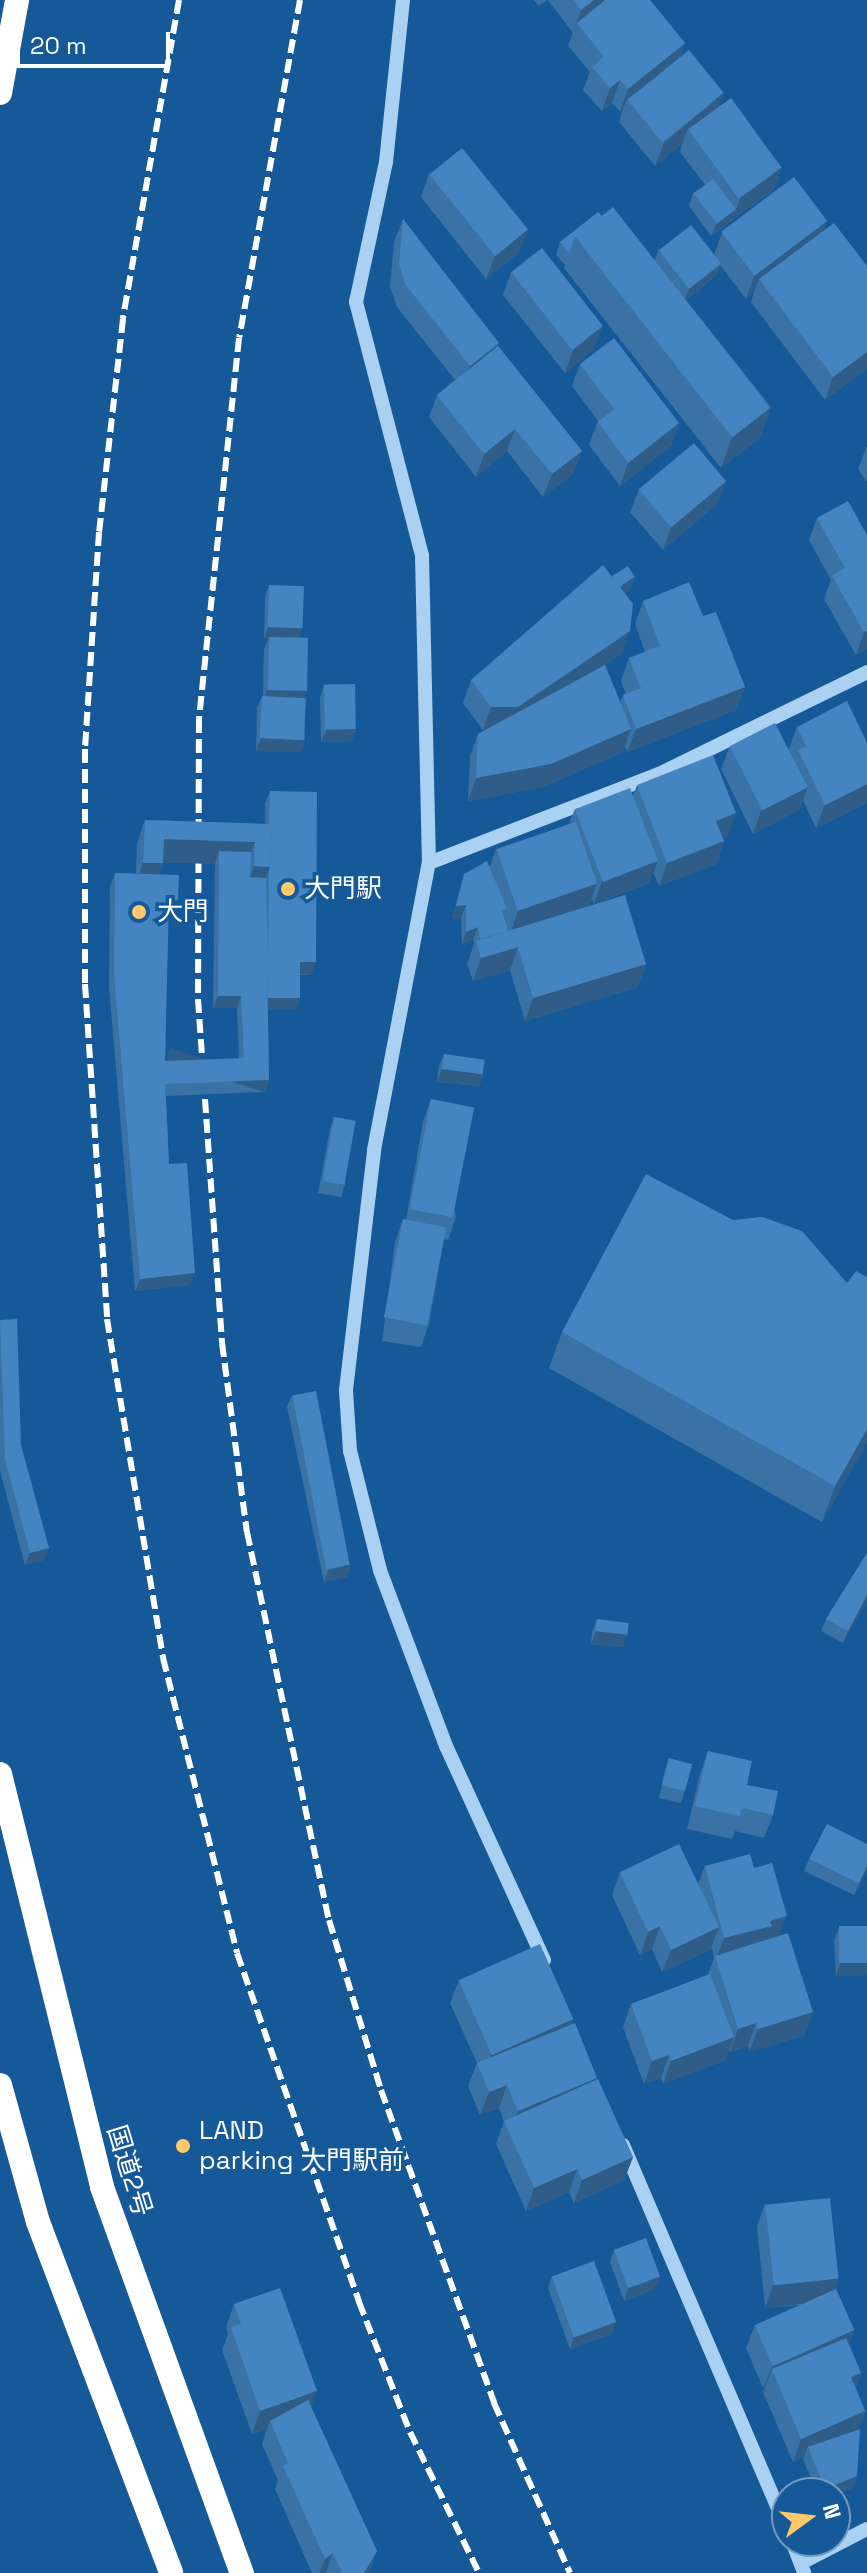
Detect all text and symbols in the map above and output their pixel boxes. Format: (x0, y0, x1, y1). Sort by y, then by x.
scale bar (20, 16, 174, 66)
text: 20 m (30, 30, 87, 61)
place label: 大門駅 (304, 873, 382, 905)
marker: 大門駅 (279, 880, 297, 898)
place label: 大門 (157, 896, 209, 928)
marker: 大門 (128, 901, 150, 923)
place label: LAND parking 大門駅前 (199, 2115, 404, 2176)
street label: 国道2号 (100, 2122, 158, 2220)
marker: LAND parking 大門駅前 (174, 2137, 192, 2155)
north arrow (771, 2477, 851, 2557)
text: N (817, 2501, 848, 2522)

